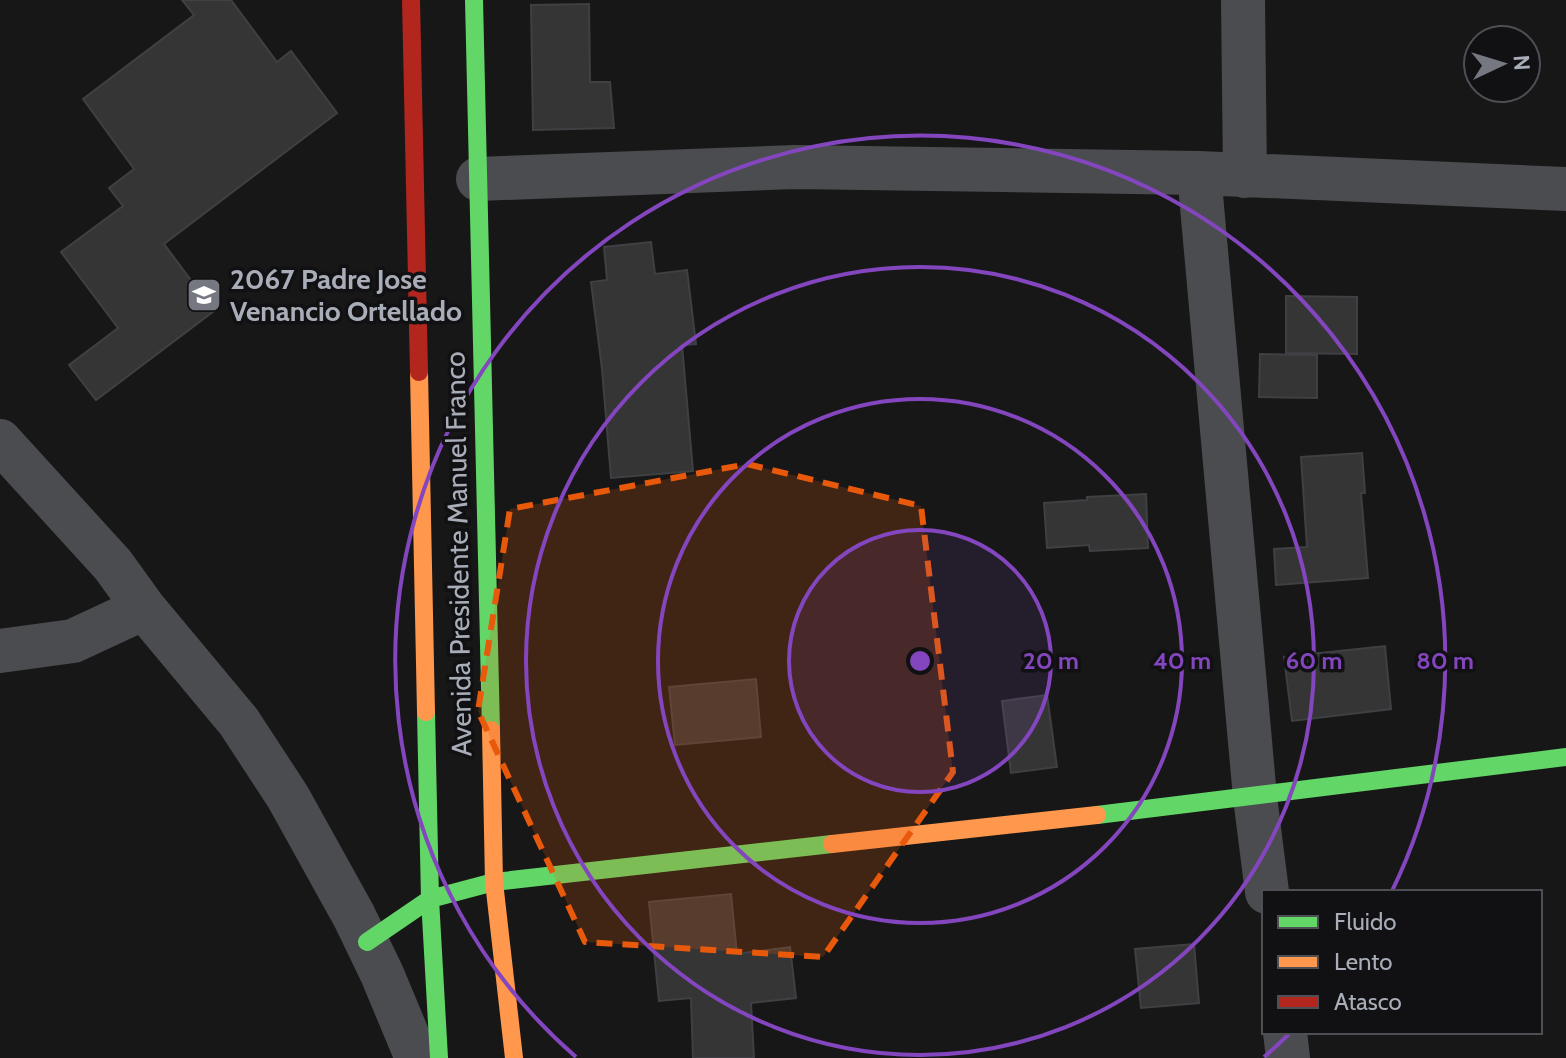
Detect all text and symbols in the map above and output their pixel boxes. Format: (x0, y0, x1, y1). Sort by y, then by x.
north arrow (1462, 24, 1542, 104)
text: N (1507, 54, 1535, 71)
place label: 2067 Padre Jose Venancio Ortellado (230, 262, 462, 328)
school or university icon: 2067 Padre Jose Venancio Ortellado (185, 276, 223, 314)
street label: Avenida Presidente Manuel Franco (437, 351, 479, 757)
text: 20 m (1023, 646, 1079, 675)
text: 40 m (1153, 646, 1211, 675)
text: 60 m (1286, 646, 1342, 675)
text: 80 m (1416, 646, 1474, 675)
centre of rings (906, 647, 934, 675)
legend (1262, 890, 1542, 1034)
text: Fluido (1334, 907, 1396, 936)
text: Lento (1334, 947, 1393, 976)
text: Atasco (1334, 987, 1402, 1016)

